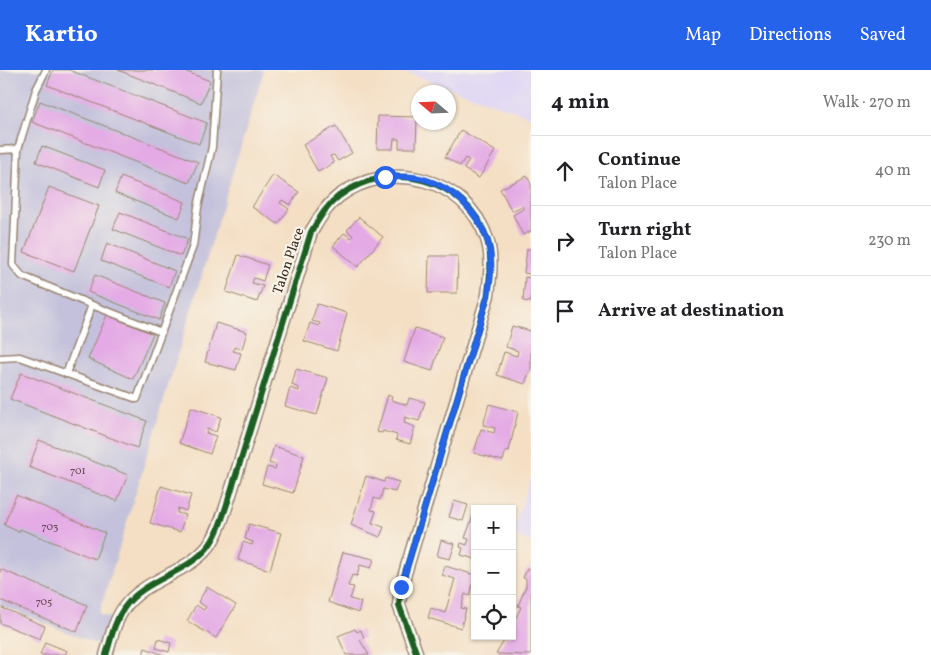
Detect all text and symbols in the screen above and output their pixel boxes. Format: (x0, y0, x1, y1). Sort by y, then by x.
text: Kartio (25, 18, 98, 52)
text: Map (685, 23, 721, 48)
text: Directions (749, 23, 832, 48)
text: Saved (860, 23, 906, 48)
north arrow (411, 85, 456, 130)
text: 4 min (551, 88, 610, 117)
text: Walk · 270 m (823, 92, 911, 114)
text: Continue (598, 147, 681, 173)
icon: ahead (551, 157, 579, 185)
text: 40 m (875, 160, 911, 182)
route start (374, 166, 397, 189)
text: Talon Place (598, 173, 677, 195)
text: Turn right (598, 217, 691, 243)
street label: Talon Place (269, 225, 309, 297)
icon: right (551, 227, 579, 255)
text: 230 m (868, 230, 911, 252)
text: Talon Place (598, 243, 677, 265)
icon: arrive (551, 297, 579, 325)
text: Arrive at destination (598, 298, 784, 324)
house number: 701 (70, 464, 86, 479)
map controls (471, 505, 516, 640)
button: + (471, 505, 516, 550)
house number: 703 (42, 520, 59, 535)
button: − (471, 550, 516, 595)
route end (390, 576, 413, 599)
house number: 705 (36, 595, 52, 610)
button: locate (471, 595, 516, 640)

